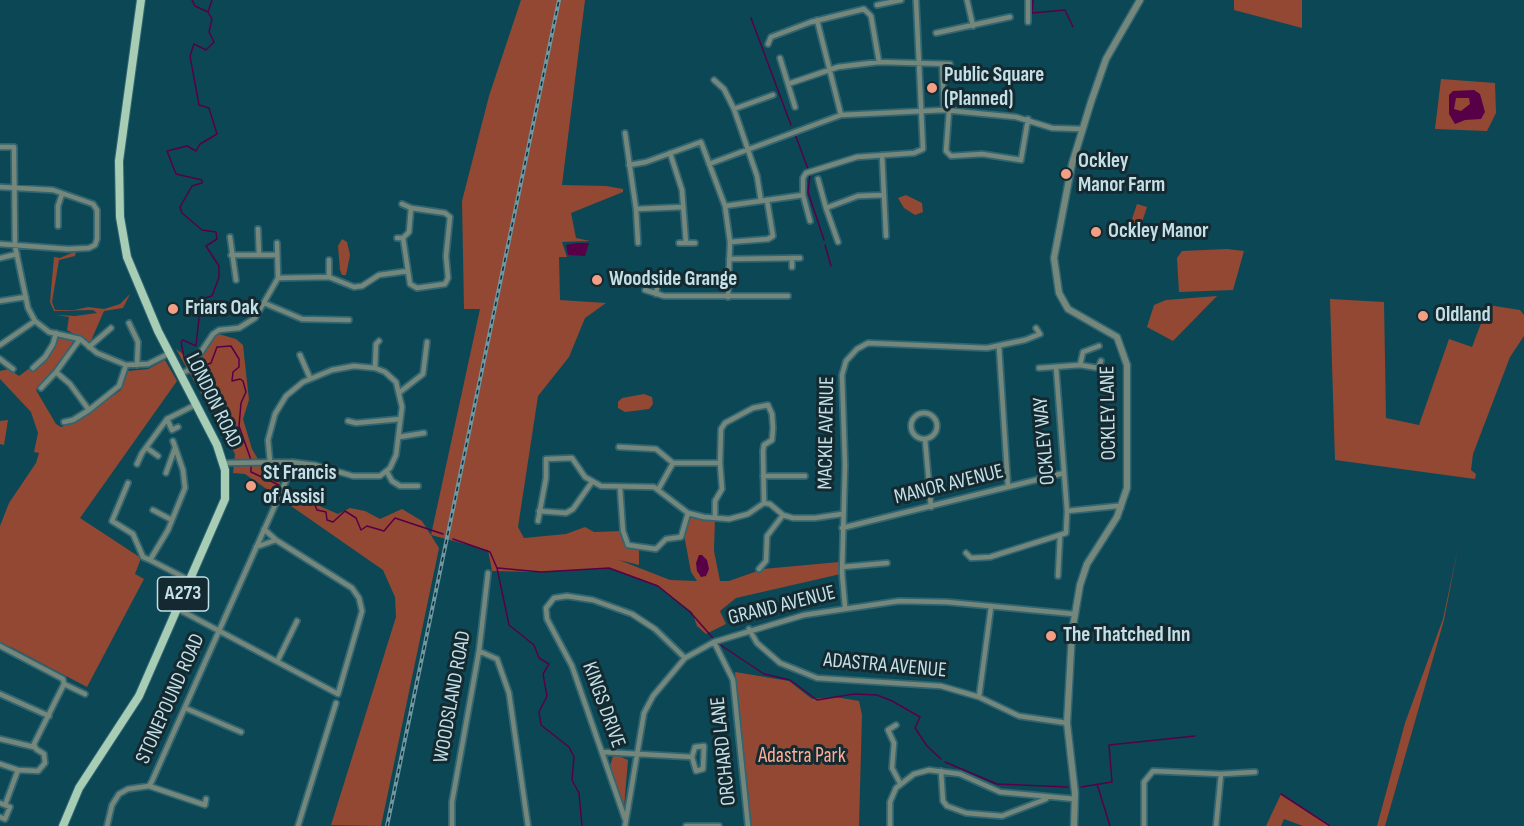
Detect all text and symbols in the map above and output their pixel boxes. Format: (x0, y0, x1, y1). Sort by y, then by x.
place label: Public Square (Planned) (944, 63, 1044, 113)
marker: Public Square (Planned) (925, 81, 939, 95)
place label: Ockley Manor Farm (1078, 149, 1165, 199)
marker: Ockley Manor Farm (1059, 167, 1073, 181)
place label: Ockley Manor (1108, 219, 1209, 245)
marker: Ockley Manor (1089, 225, 1103, 239)
place label: Woodside Grange (609, 267, 737, 293)
marker: Woodside Grange (590, 273, 604, 287)
place label: Friars Oak (185, 296, 259, 322)
marker: Friars Oak (166, 302, 180, 316)
place label: Oldland (1435, 303, 1491, 329)
marker: Oldland (1416, 309, 1430, 323)
street label: LONDON ROAD (179, 349, 247, 453)
street label: OCKLEY LANE (1096, 365, 1122, 461)
street label: MACKIE AVENUE (813, 376, 841, 490)
street label: OCKLEY WAY (1029, 396, 1061, 486)
street label: MANOR AVENUE (892, 459, 1006, 511)
place label: St Francis of Assisi (263, 461, 337, 511)
marker: St Francis of Assisi (244, 479, 258, 493)
road number: A273 (158, 577, 208, 611)
street label: GRAND AVENUE (726, 581, 838, 631)
place label: The Thatched Inn (1063, 623, 1190, 649)
street label: WOODSLAND ROAD (429, 629, 477, 765)
marker: The Thatched Inn (1044, 629, 1058, 643)
street label: STONEPOUND ROAD (131, 630, 211, 768)
street label: ADASTRA AVENUE (822, 648, 948, 684)
street label: KINGS DRIVE (576, 659, 630, 751)
street label: ORCHARD LANE (706, 695, 742, 807)
park label: Adastra Park (758, 744, 846, 770)

